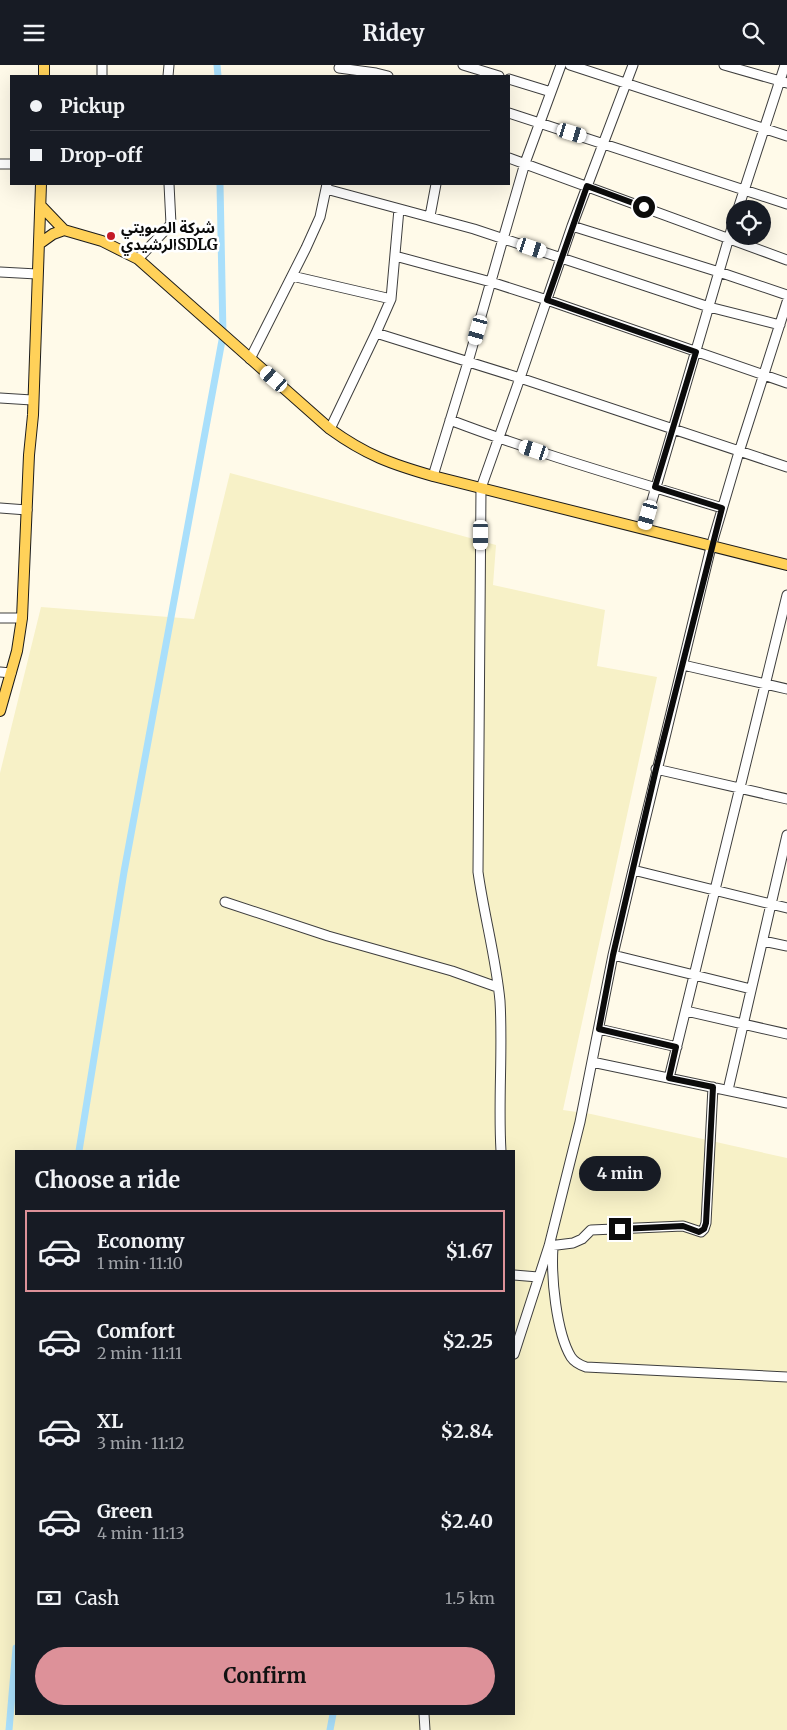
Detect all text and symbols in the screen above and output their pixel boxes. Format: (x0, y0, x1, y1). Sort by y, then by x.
icon: menu (20, 19, 48, 47)
text: Ridey (363, 19, 424, 47)
icon: search (739, 19, 767, 47)
text: Pickup (60, 94, 125, 118)
car (555, 121, 588, 145)
text: Drop-off (60, 143, 142, 167)
route start (633, 196, 655, 218)
map controls (726, 200, 771, 245)
button: locate (726, 200, 771, 245)
place label: شركة الصويتي الرشيديSDLG (121, 218, 218, 256)
marker: شركة الصويتي الرشيديSDLG (105, 230, 117, 242)
car (515, 236, 548, 260)
car (466, 314, 489, 346)
car (257, 363, 290, 395)
car (517, 438, 550, 462)
car (636, 499, 659, 531)
car (473, 520, 488, 550)
callout: 4 min (579, 1157, 661, 1191)
text: 4 min (597, 1163, 643, 1183)
text: Choose a ride (35, 1166, 180, 1194)
route end (609, 1218, 631, 1240)
icon: car (37, 1229, 82, 1274)
text: Economy (97, 1229, 185, 1253)
text: $1.67 (446, 1239, 493, 1263)
text: 1 min · 11:10 (97, 1253, 183, 1273)
icon: car (37, 1319, 82, 1364)
text: Comfort (97, 1319, 175, 1343)
text: $2.25 (442, 1329, 493, 1353)
text: 2 min · 11:11 (97, 1343, 182, 1363)
icon: car (37, 1409, 82, 1454)
text: XL (97, 1409, 123, 1433)
text: $2.84 (441, 1419, 493, 1443)
text: 3 min · 11:12 (97, 1433, 185, 1453)
icon: car (37, 1499, 82, 1544)
text: Green (97, 1499, 153, 1523)
text: $2.40 (440, 1509, 493, 1533)
text: 4 min · 11:13 (97, 1523, 185, 1543)
icon: cash (35, 1584, 63, 1612)
text: Cash (75, 1586, 119, 1610)
text: 1.5 km (445, 1588, 495, 1608)
button: Confirm (35, 1647, 495, 1705)

